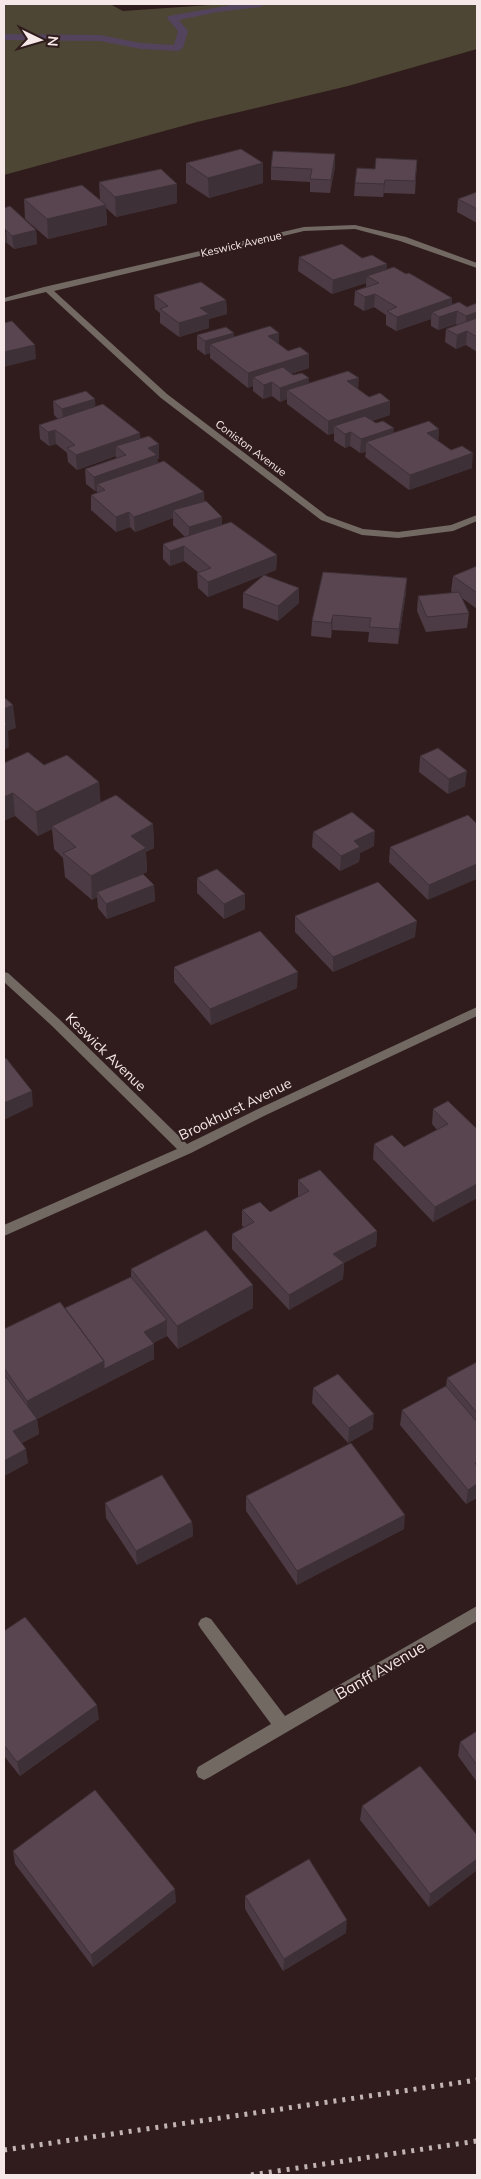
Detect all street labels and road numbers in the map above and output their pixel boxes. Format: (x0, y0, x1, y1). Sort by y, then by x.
street label: Keswick Avenue (199, 228, 283, 260)
street label: Coniston Avenue (213, 417, 289, 479)
street label: Keswick Avenue (62, 1009, 150, 1095)
street label: Brookhurst Avenue (176, 1074, 294, 1144)
street label: Banff Avenue (332, 1636, 428, 1704)

